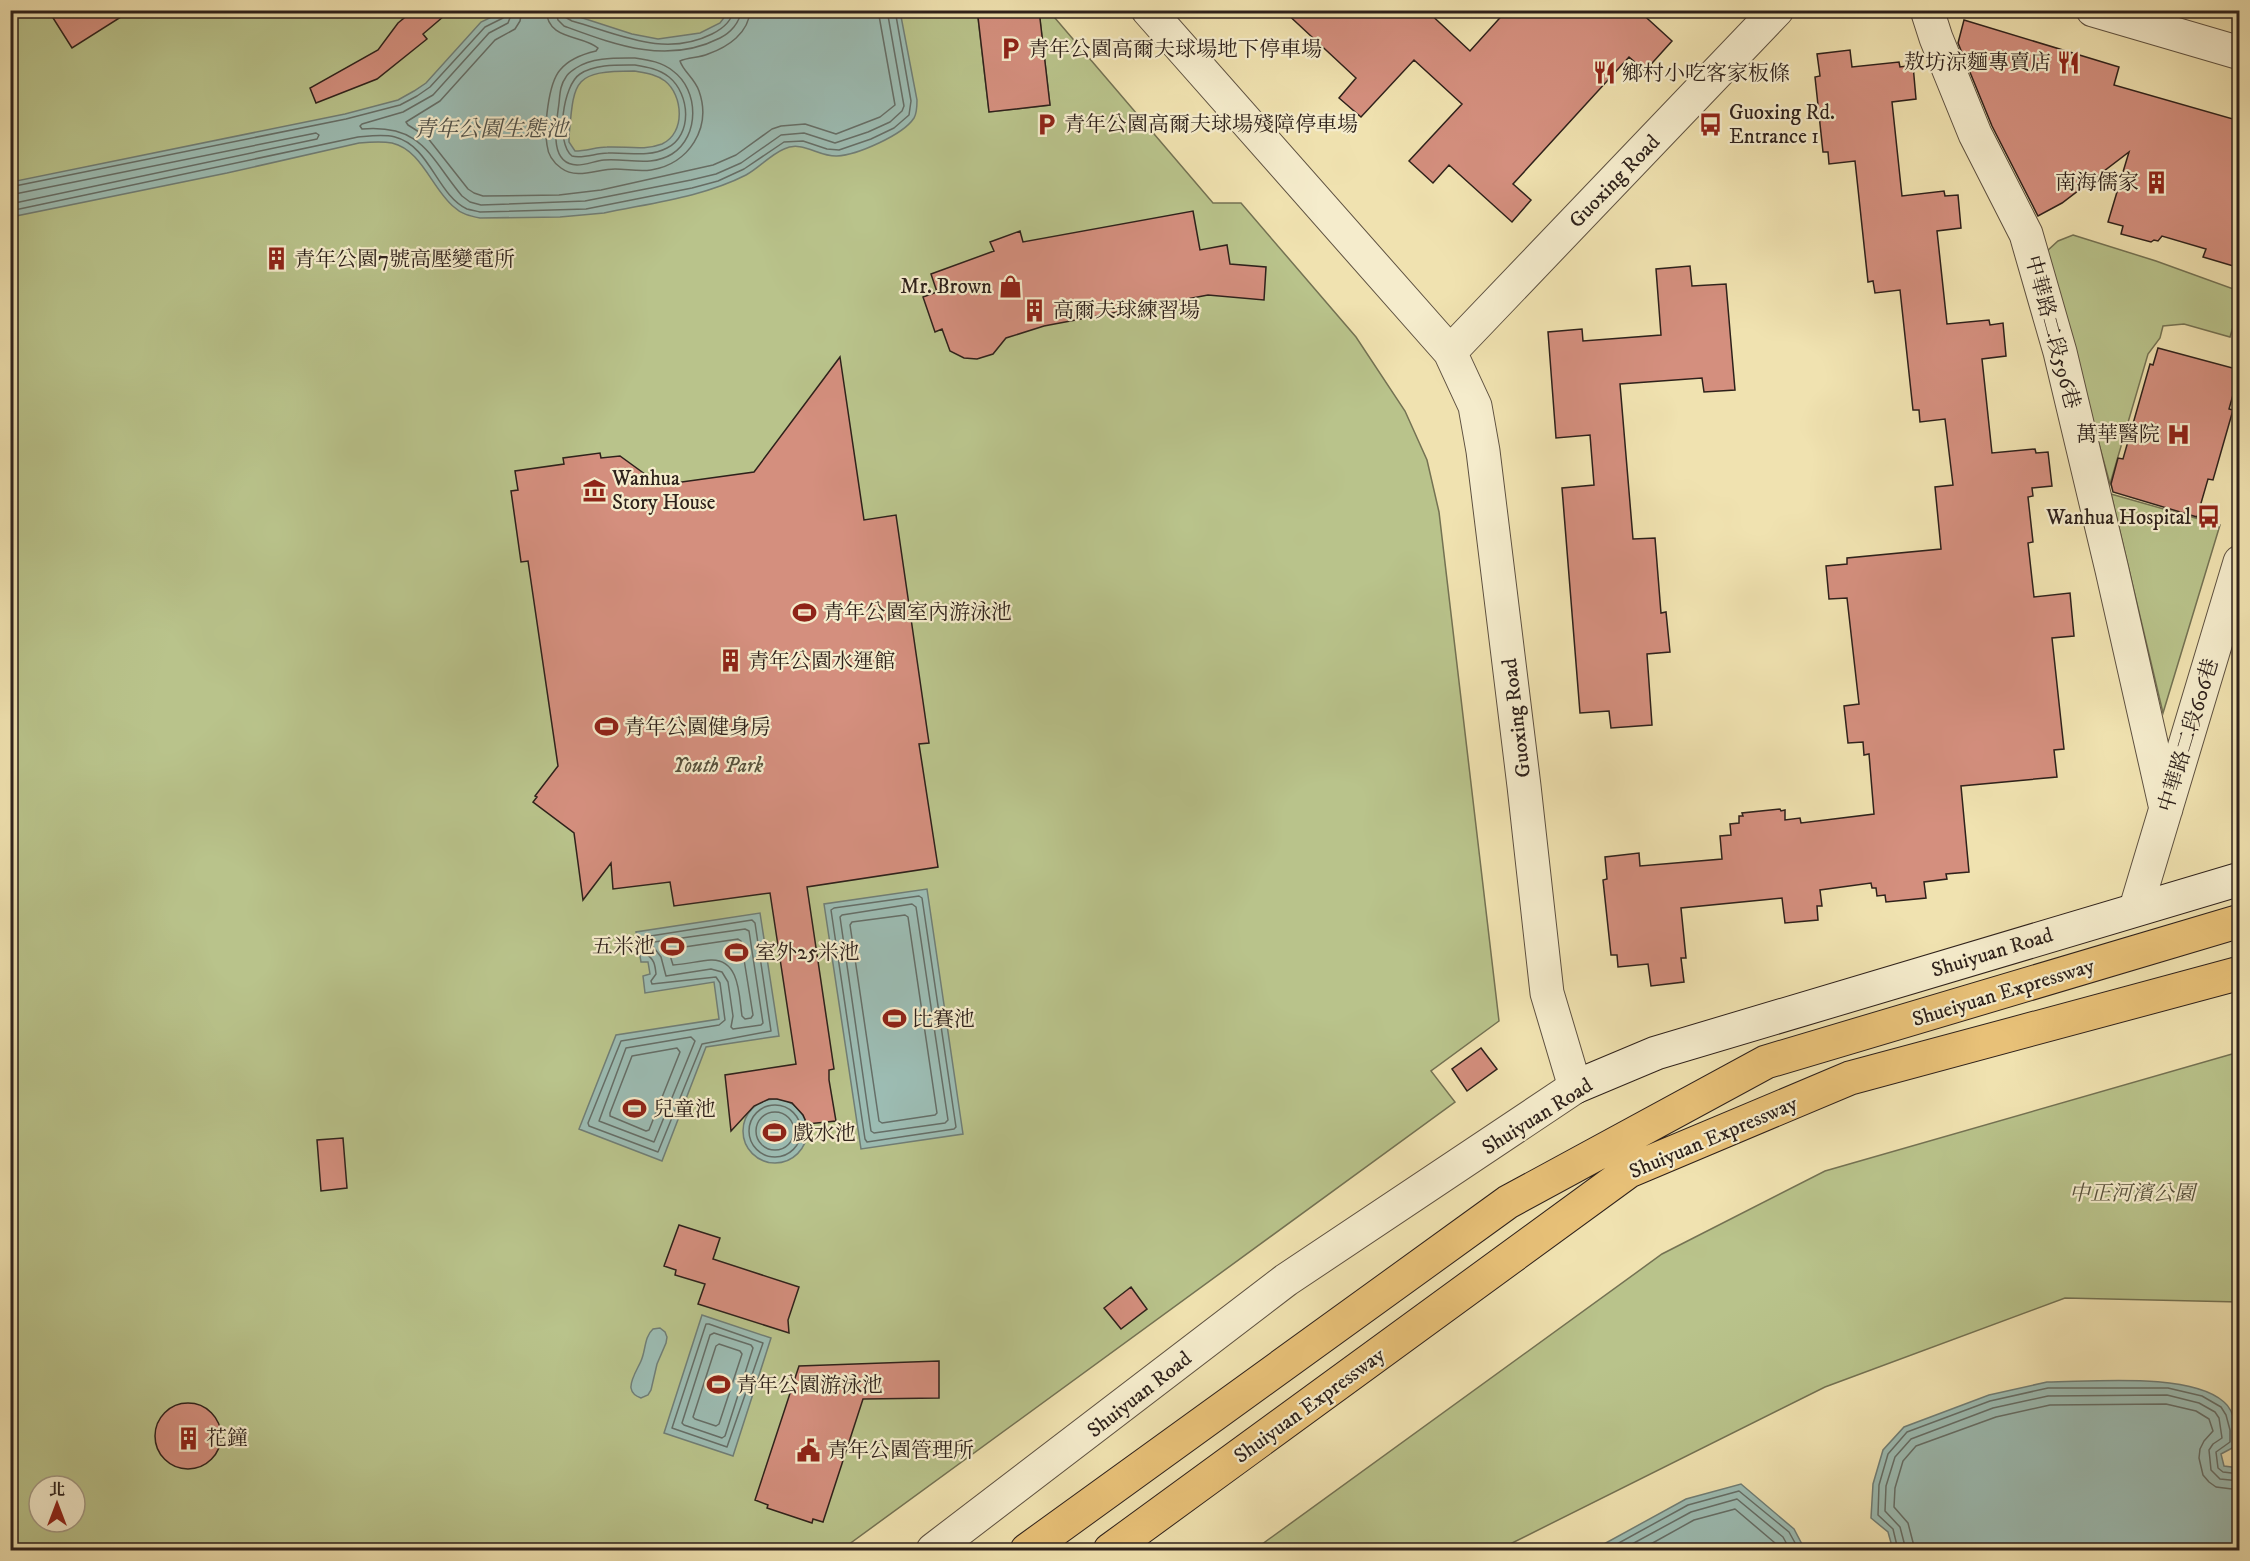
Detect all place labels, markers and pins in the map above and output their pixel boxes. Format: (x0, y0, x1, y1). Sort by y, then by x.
parking icon: 青年公園高爾夫球場地下停車場 (997, 36, 1023, 62)
place label: 青年公園高爾夫球場地下停車場 (1028, 37, 1322, 63)
restaurant icon: 敖坊涼麵專賣店 (2056, 49, 2082, 75)
place label: 敖坊涼麵專賣店 (1904, 50, 2051, 76)
restaurant icon: 鄉村小吃客家板條 (1591, 60, 1617, 86)
place label: 鄉村小吃客家板條 (1622, 61, 1790, 87)
place label: Guoxing Rd. Entrance 1 (1729, 100, 1835, 150)
parking icon: 青年公園高爾夫球場殘障停車場 (1033, 111, 1059, 137)
bus stop icon: Guoxing Rd. Entrance 1 (1698, 111, 1724, 137)
place label: 青年公園高爾夫球場殘障停車場 (1064, 112, 1358, 138)
building icon: 南海儒家 (2144, 169, 2170, 195)
place label: 南海儒家 (2055, 170, 2139, 196)
building icon: 青年公園7號高壓變電所 (263, 246, 289, 272)
place label: 青年公園7號高壓變電所 (294, 247, 515, 273)
shop icon: Mr. Brown (997, 273, 1023, 299)
place label: Mr. Brown (900, 274, 992, 300)
building icon: 高爾夫球練習場 (1022, 297, 1048, 323)
place label: 高爾夫球練習場 (1053, 298, 1200, 324)
hospital icon: 萬華醫院 (2165, 421, 2191, 447)
place label: 萬華醫院 (2076, 422, 2160, 448)
place label: Wanhua Story House (611, 466, 716, 516)
museum icon: Wanhua Story House (581, 477, 607, 503)
bus stop icon: Wanhua Hospital (2196, 504, 2222, 530)
place label: Wanhua Hospital (2045, 505, 2192, 531)
sports icon: 青年公園室內游泳池 (792, 599, 818, 625)
place label: 青年公園室內游泳池 (823, 600, 1012, 626)
building icon: 青年公園水運館 (717, 648, 743, 674)
place label: 青年公園水運館 (748, 649, 895, 675)
sports icon: 青年公園健身房 (593, 714, 619, 740)
place label: 青年公園健身房 (624, 715, 771, 741)
sports icon: 五米池 (660, 933, 686, 959)
place label: 五米池 (592, 934, 655, 960)
sports icon: 室外25米池 (724, 939, 750, 965)
place label: 室外25米池 (755, 940, 860, 966)
sports icon: 比賽池 (881, 1006, 907, 1032)
place label: 比賽池 (912, 1007, 975, 1033)
sports icon: 兒童池 (622, 1096, 648, 1122)
place label: 兒童池 (653, 1097, 716, 1123)
sports icon: 戲水池 (762, 1120, 788, 1146)
place label: 戲水池 (793, 1121, 856, 1147)
sports icon: 青年公園游泳池 (705, 1372, 731, 1398)
place label: 青年公園游泳池 (736, 1373, 883, 1399)
building icon: 花鐘 (175, 1425, 201, 1451)
place label: 花鐘 (206, 1426, 248, 1452)
public building icon: 青年公園管理所 (796, 1437, 822, 1463)
place label: 青年公園管理所 (827, 1438, 974, 1464)

